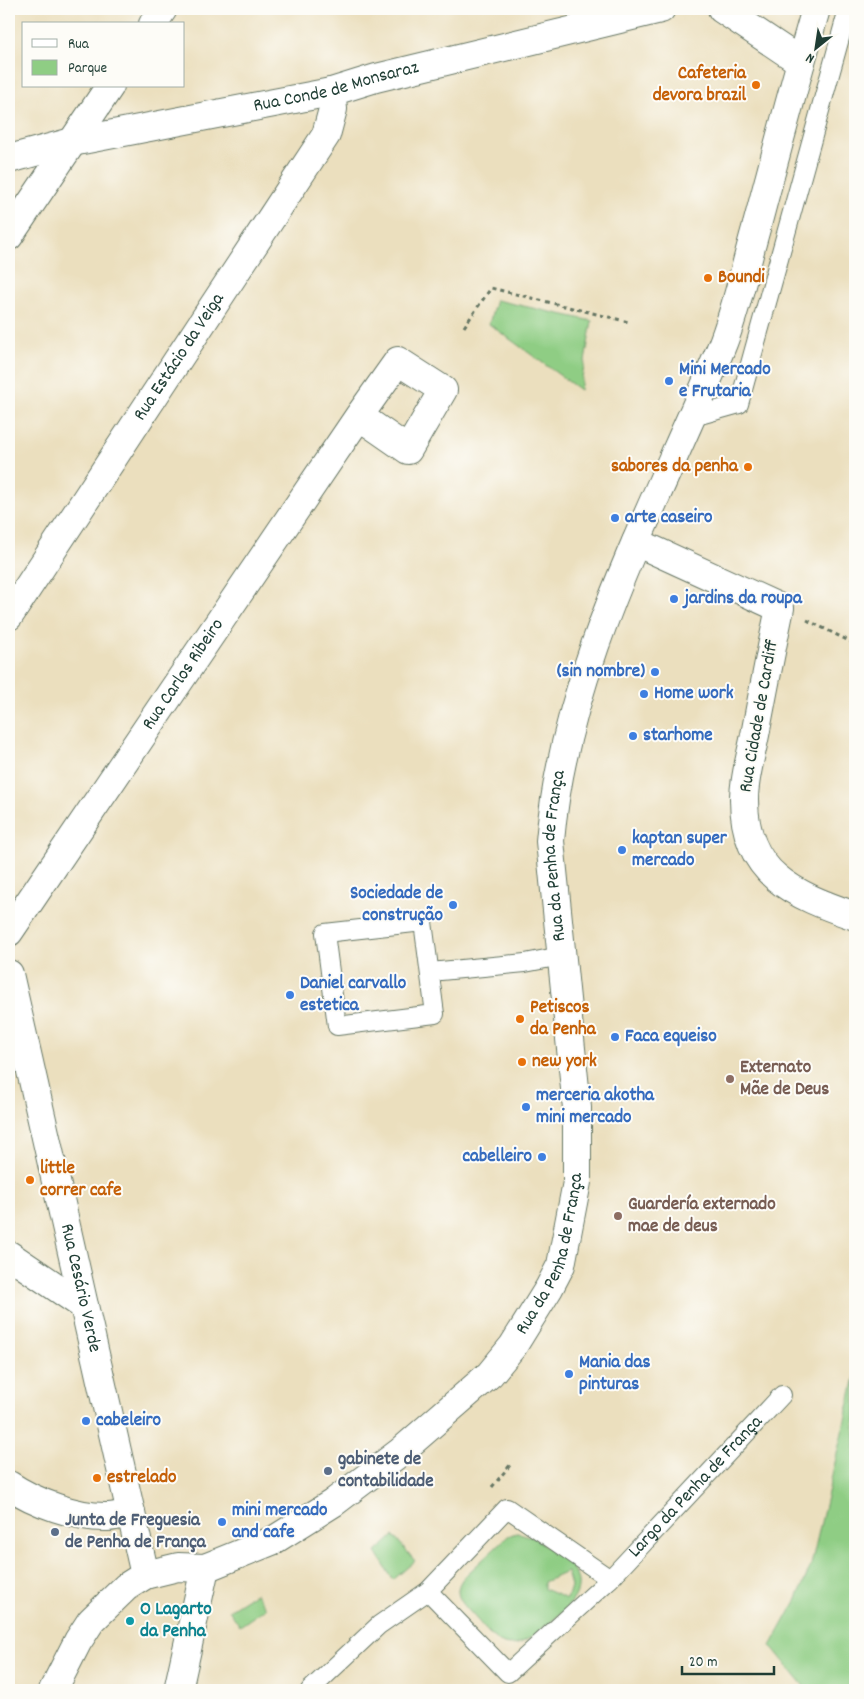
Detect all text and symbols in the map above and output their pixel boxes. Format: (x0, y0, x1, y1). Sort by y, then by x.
legend (22, 22, 185, 88)
north arrow (792, 22, 842, 72)
text: Rua (68, 34, 90, 56)
text: N (802, 47, 818, 68)
street label: Rua Conde de Monsaraz (251, 55, 421, 120)
text: Parque (68, 58, 108, 80)
place label: Cafeteria devora brazil (653, 61, 747, 110)
marker: Cafeteria devora brazil (750, 79, 762, 91)
place label: Boundi (718, 265, 765, 292)
marker: Boundi (702, 272, 714, 284)
street label: Rua Estácio da Veiga (128, 287, 232, 426)
place label: Mini Mercado e Frutaria (679, 357, 771, 406)
marker: Mini Mercado e Frutaria (663, 375, 675, 387)
place label: sabores da penha (611, 454, 739, 481)
marker: sabores da penha (742, 461, 754, 473)
place label: arte caseiro (625, 505, 713, 532)
marker: arte caseiro (609, 512, 621, 524)
place label: jardins da roupa (682, 586, 803, 613)
marker: jardins da roupa (668, 593, 680, 605)
street label: Rua Carlos Ribeiro (136, 613, 231, 736)
street label: Rua Cidade de Cardiff (733, 637, 787, 795)
place label: (sin nombre) (557, 659, 645, 686)
marker: (sin nombre) (649, 666, 661, 678)
place label: Home work (654, 681, 734, 708)
marker: Home work (638, 688, 650, 700)
place label: starhome (643, 723, 713, 750)
marker: starhome (627, 730, 639, 742)
street label: Rua da Penha de França (537, 767, 574, 943)
place label: kaptan super mercado (632, 826, 728, 875)
marker: kaptan super mercado (616, 844, 628, 856)
place label: Sociedade de construção (350, 881, 444, 930)
marker: Sociedade de construção (447, 899, 459, 911)
place label: Daniel carvallo estetica (300, 971, 407, 1020)
marker: Daniel carvallo estetica (284, 989, 296, 1001)
place label: Petiscos da Penha (530, 995, 597, 1044)
marker: Petiscos da Penha (514, 1013, 526, 1025)
place label: Faca equeiso (625, 1024, 717, 1051)
marker: Faca equeiso (609, 1031, 621, 1043)
place label: new york (532, 1049, 597, 1076)
place label: Externato Mãe de Deus (740, 1055, 829, 1104)
marker: new york (516, 1056, 528, 1068)
marker: Externato Mãe de Deus (724, 1073, 736, 1085)
place label: merceria akotha mini mercado (536, 1083, 655, 1132)
marker: merceria akotha mini mercado (520, 1101, 532, 1113)
place label: cabelleiro (462, 1144, 533, 1171)
marker: cabelleiro (536, 1151, 548, 1163)
place label: little correr cafe (40, 1156, 122, 1205)
street label: Rua da Penha de França (510, 1172, 591, 1340)
marker: little correr cafe (24, 1174, 36, 1186)
place label: Guardería externado mae de deus (628, 1192, 776, 1241)
marker: Guardería externado mae de deus (612, 1210, 624, 1222)
street label: Rua Cesário Verde (52, 1221, 108, 1355)
place label: Mania das pinturas (579, 1350, 650, 1399)
marker: Mania das pinturas (563, 1368, 575, 1380)
place label: cabeleiro (96, 1408, 162, 1435)
street label: Largo da Penha de França (622, 1409, 770, 1564)
marker: cabeleiro (80, 1415, 92, 1427)
place label: gabinete de contabilidade (338, 1447, 434, 1496)
place label: estrelado (107, 1465, 177, 1492)
marker: gabinete de contabilidade (322, 1465, 334, 1477)
marker: estrelado (91, 1472, 103, 1484)
place label: mini mercado and cafe (232, 1498, 328, 1547)
place label: Junta de Freguesia de Penha de França (65, 1508, 207, 1557)
marker: mini mercado and cafe (216, 1516, 228, 1528)
marker: Junta de Freguesia de Penha de França (49, 1526, 61, 1538)
place label: O Lagarto da Penha (140, 1597, 212, 1646)
marker: O Lagarto da Penha (124, 1615, 136, 1627)
scale bar (682, 1644, 774, 1676)
text: 20 m (689, 1652, 717, 1674)

